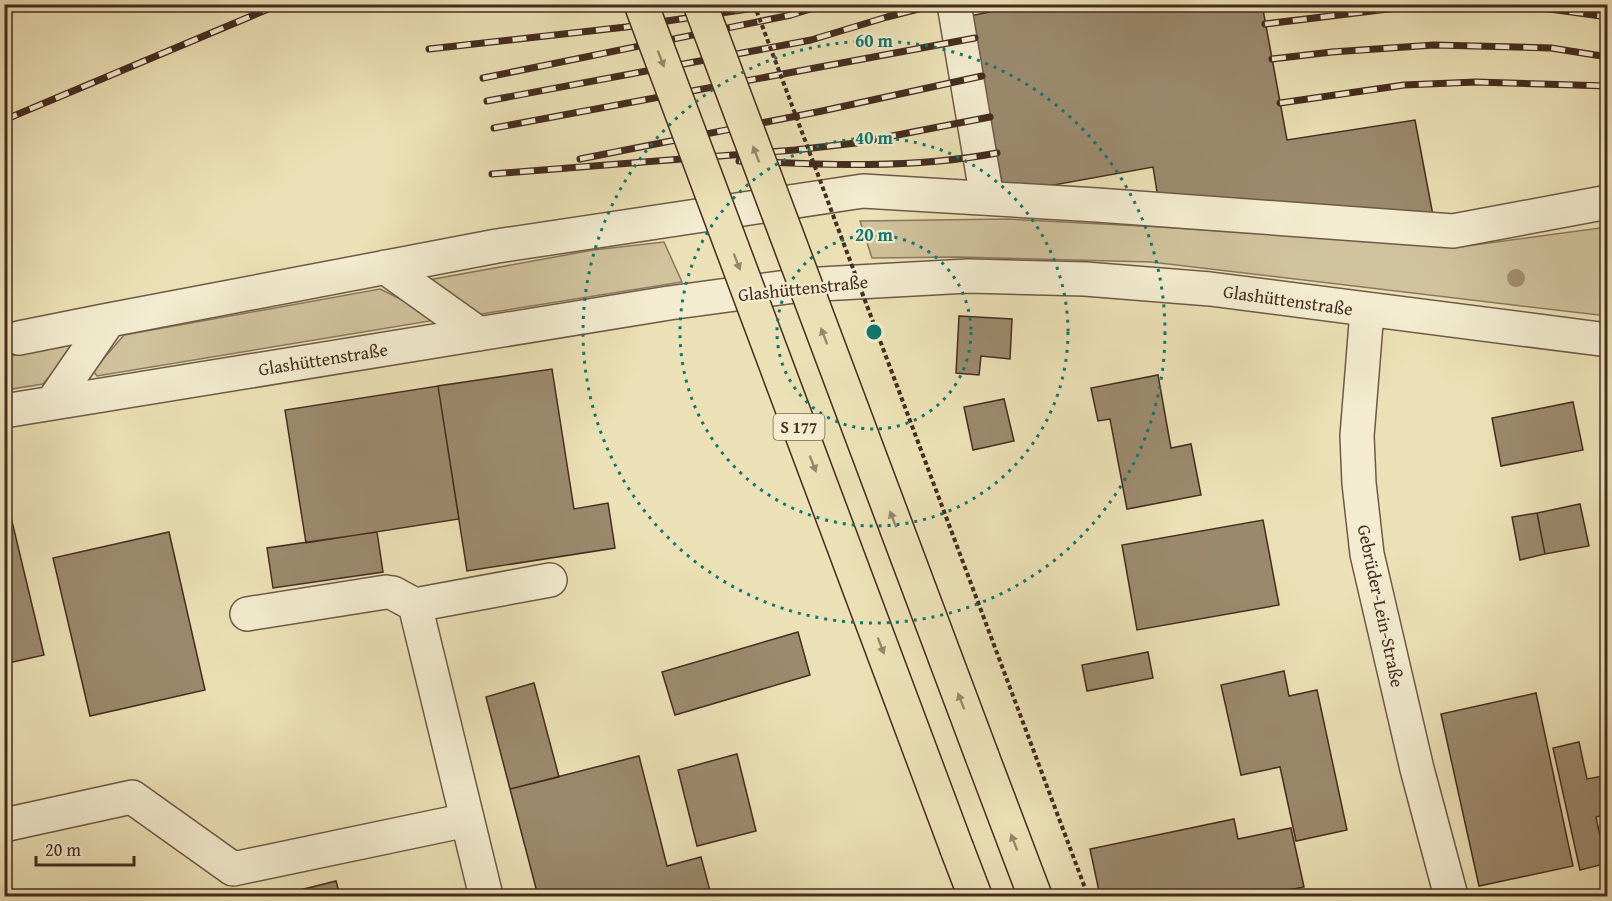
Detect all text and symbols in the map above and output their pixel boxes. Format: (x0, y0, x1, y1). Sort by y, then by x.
text: 60 m (855, 27, 894, 54)
one-way arrow (657, 50, 667, 68)
text: 40 m (855, 124, 894, 151)
one-way arrow (750, 144, 760, 162)
text: 20 m (855, 221, 894, 248)
one-way arrow (732, 253, 742, 271)
street label: Glashüttenstraße (737, 268, 869, 308)
street label: Glashüttenstraße (1221, 278, 1355, 322)
centre of rings (864, 322, 884, 342)
one-way arrow (819, 327, 829, 345)
street label: Glashüttenstraße (256, 335, 390, 383)
road number: S 177 (774, 414, 824, 440)
one-way arrow (808, 455, 818, 473)
one-way arrow (888, 509, 898, 527)
street label: Gebrüder-Lein-Straße (1351, 522, 1411, 690)
one-way arrow (876, 638, 886, 656)
one-way arrow (956, 692, 966, 710)
scale bar (36, 829, 134, 867)
one-way arrow (1009, 833, 1019, 851)
text: 20 m (45, 836, 81, 863)

